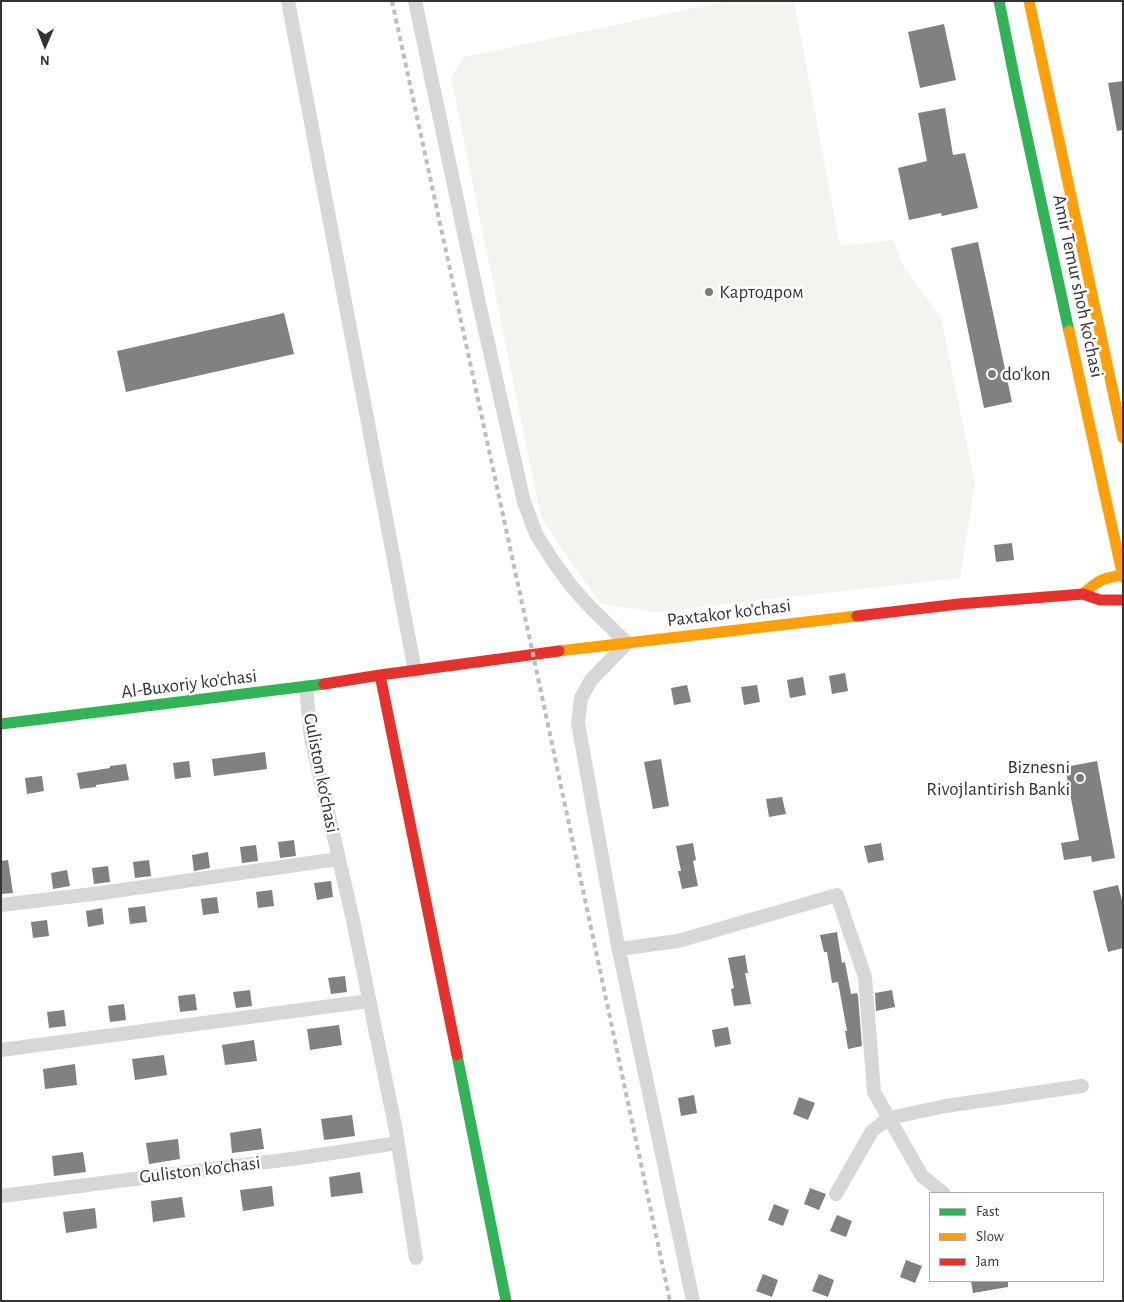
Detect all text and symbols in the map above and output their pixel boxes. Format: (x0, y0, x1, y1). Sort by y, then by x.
north arrow (20, 20, 70, 70)
text: N (40, 53, 50, 67)
street label: Amir Temur shoh ko'chasi (1047, 192, 1109, 380)
place label: Картодром (719, 281, 804, 303)
marker: Картодром (703, 286, 715, 298)
place label: do'kon (1002, 363, 1051, 385)
marker: do'kon (986, 368, 998, 380)
street label: Paxtakor ko'chasi (666, 594, 792, 632)
street label: Al-Buxoriy ko'chasi (120, 664, 258, 704)
street label: Guliston ko'chasi (298, 711, 344, 835)
place label: Biznesni Rivojlantirish Banki (926, 756, 1070, 800)
marker: Biznesni Rivojlantirish Banki (1074, 772, 1086, 784)
street label: Guliston ko'chasi (138, 1151, 262, 1189)
legend (929, 1192, 1104, 1282)
text: Fast (976, 1204, 999, 1219)
text: Slow (976, 1229, 1004, 1244)
text: Jam (976, 1254, 999, 1269)

